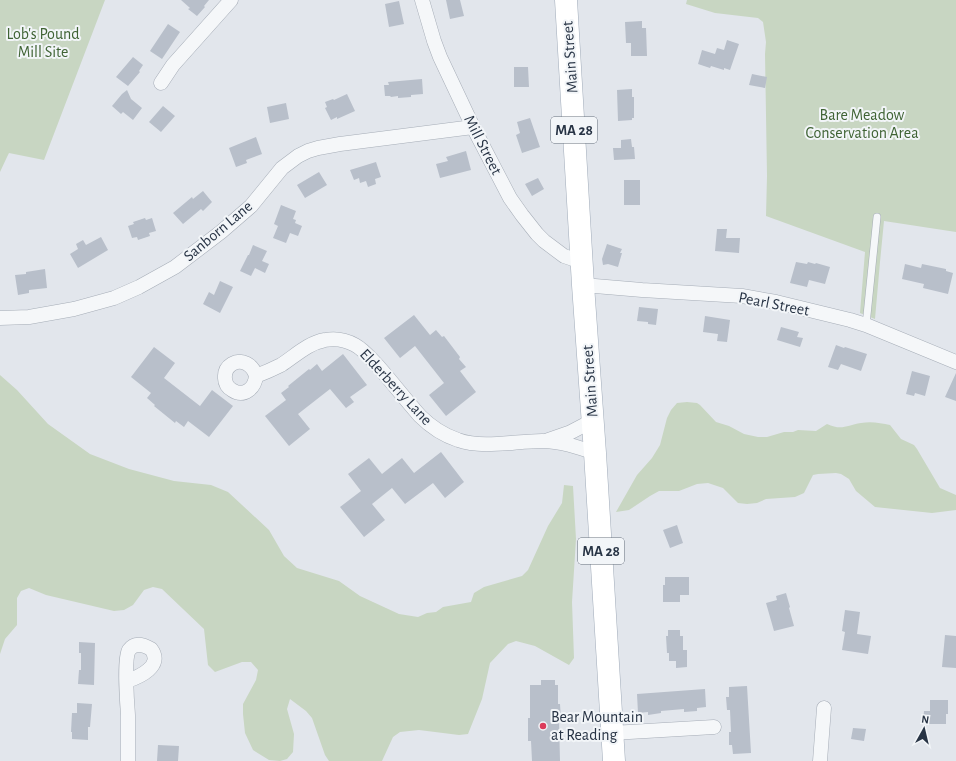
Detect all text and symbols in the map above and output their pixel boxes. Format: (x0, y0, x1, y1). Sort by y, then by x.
street label: Main Street (559, 20, 581, 94)
park label: Lob's Pound Mill Site (7, 26, 79, 60)
park label: Bare Meadow Conservation Area (805, 107, 919, 141)
street label: Mill Street (461, 113, 505, 177)
road number: MA 28 (551, 117, 597, 143)
street label: Sanborn Lane (181, 198, 255, 264)
street label: Pearl Street (737, 289, 811, 319)
street label: Main Street (579, 344, 601, 418)
street label: Elderberry Lane (356, 346, 435, 429)
road number: MA 28 (578, 538, 624, 564)
place label: Bear Mountain at Reading (551, 709, 643, 743)
north arrow (904, 709, 944, 749)
text: N (921, 714, 930, 726)
marker: Bear Mountain at Reading (538, 721, 548, 731)

